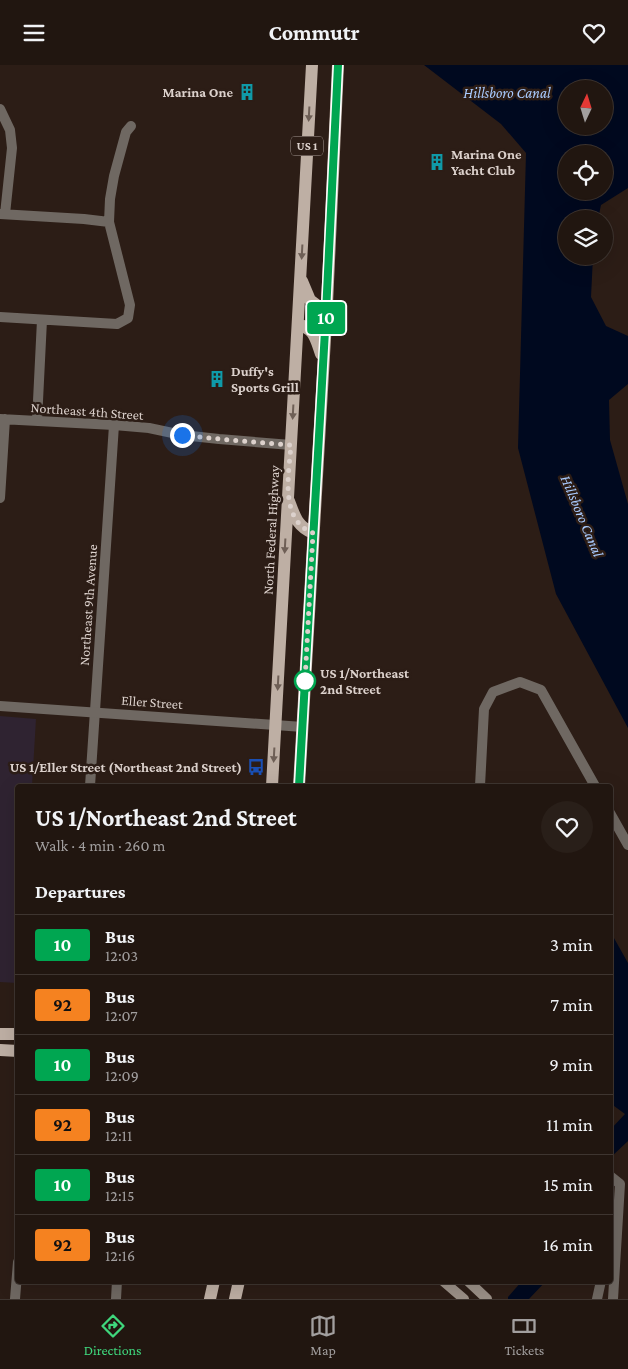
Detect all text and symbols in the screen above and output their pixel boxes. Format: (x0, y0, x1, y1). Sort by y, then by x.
icon: menu (20, 19, 48, 47)
icon: heart (580, 19, 608, 47)
text: Commutr (268, 20, 360, 45)
north arrow (558, 80, 612, 135)
map controls (558, 80, 613, 265)
building icon: Marina One (237, 82, 257, 102)
place label: Marina One (163, 84, 233, 100)
water label: Hillsboro Canal (463, 85, 551, 101)
one-way arrow (305, 106, 313, 122)
road number: US 1 (291, 137, 323, 155)
button: locate (558, 145, 613, 200)
place label: Marina One Yacht Club (451, 146, 522, 178)
building icon: Marina One Yacht Club (427, 152, 447, 172)
button: layers (558, 210, 613, 265)
one-way arrow (297, 244, 305, 260)
line badge: 10 (304, 302, 348, 334)
text: 10 (317, 308, 335, 328)
place label: Duffy's Sports Grill (231, 363, 299, 395)
building icon: Duffy's Sports Grill (207, 369, 227, 389)
street label: Northeast 4th Street (30, 399, 144, 423)
one-way arrow (288, 405, 296, 421)
your location (170, 423, 195, 448)
street label: North Federal Highway (260, 464, 282, 595)
water label: Hillsboro Canal (558, 473, 607, 560)
one-way arrow (281, 538, 289, 554)
street label: Northeast 9th Avenue (76, 544, 100, 666)
place label: US 1/Northeast 2nd Street (320, 665, 410, 697)
marker: US 1/Northeast 2nd Street (294, 670, 316, 692)
one-way arrow (274, 675, 282, 691)
street label: Eller Street (121, 692, 184, 712)
one-way arrow (270, 748, 278, 764)
bus stop icon: US 1/Eller Street (Northeast 2nd Street) (246, 757, 266, 777)
place label: US 1/Eller Street (Northeast 2nd Street) (10, 759, 242, 776)
button: heart (541, 801, 593, 853)
text: US 1/Northeast 2nd Street (35, 804, 297, 831)
text: Walk · 4 min · 260 m (35, 837, 165, 854)
text: Departures (35, 881, 126, 902)
text: Bus (105, 926, 135, 947)
text: 3 min (550, 934, 593, 955)
text: 10 (54, 935, 71, 955)
text: 12:03 (105, 947, 138, 964)
text: Bus (105, 986, 135, 1007)
text: 7 min (550, 994, 593, 1015)
text: 92 (53, 995, 72, 1015)
text: 12:07 (105, 1007, 138, 1024)
text: Bus (105, 1046, 135, 1067)
text: 9 min (549, 1054, 593, 1075)
text: 10 (54, 1055, 71, 1075)
text: 12:09 (105, 1067, 139, 1084)
text: Bus (105, 1106, 135, 1127)
text: 11 min (546, 1114, 593, 1135)
text: 92 (53, 1115, 72, 1135)
text: 12:11 (105, 1127, 132, 1144)
text: Bus (105, 1166, 135, 1187)
text: 15 min (544, 1174, 593, 1195)
text: 10 (54, 1175, 71, 1195)
text: 12:15 (105, 1187, 134, 1204)
text: Bus (105, 1226, 135, 1247)
text: 16 min (543, 1234, 593, 1255)
text: 92 (53, 1235, 72, 1255)
text: 12:16 (105, 1247, 135, 1264)
tab: Directions (84, 1312, 142, 1358)
tab: Map (309, 1312, 337, 1358)
tab: Tickets (504, 1312, 544, 1358)

